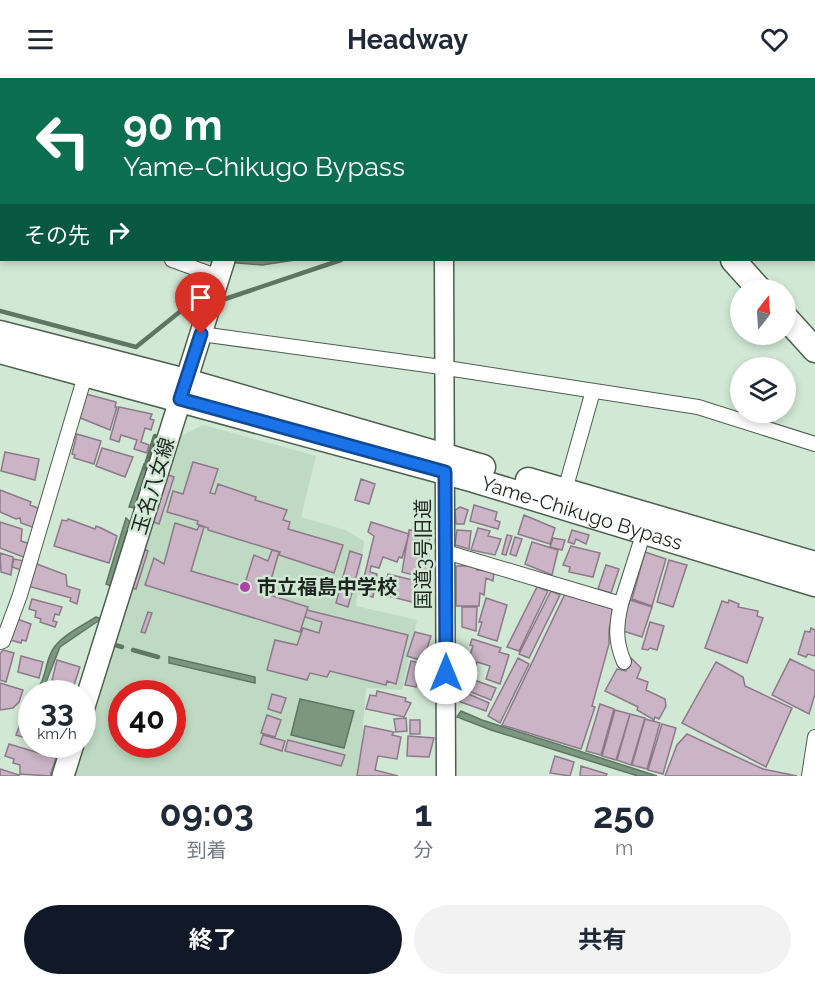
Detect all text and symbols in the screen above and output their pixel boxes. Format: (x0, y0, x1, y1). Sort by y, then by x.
icon: menu (24, 23, 57, 56)
icon: heart (758, 23, 791, 56)
text: Headway (347, 24, 468, 55)
text: 90 m (123, 101, 223, 150)
icon: left (24, 102, 102, 180)
text: Yame-Chikugo Bypass (123, 151, 405, 182)
icon: right (102, 216, 135, 249)
text: その先 (24, 222, 90, 248)
pin (175, 272, 226, 334)
north arrow (730, 279, 796, 345)
map controls (730, 279, 796, 423)
icon: arrive (184, 281, 217, 314)
button: layers (730, 357, 796, 423)
street label: 玉名八女線 (127, 435, 179, 537)
street label: Yame-Chikugo Bypass (478, 471, 685, 555)
street label: 国道3号旧道 (411, 499, 435, 609)
place label: 市立福島中学校 (257, 575, 397, 599)
marker: 市立福島中学校 (238, 580, 252, 594)
position arrow (414, 641, 478, 705)
speed limit sign: 40 (108, 680, 186, 758)
text: 33 (40, 694, 74, 729)
text: km/h (37, 725, 77, 743)
text: 09:03 (160, 792, 254, 834)
text: 1 (415, 792, 432, 834)
text: 250 (593, 794, 655, 836)
text: m (615, 836, 633, 860)
text: 到着 (187, 838, 227, 862)
text: 分 (414, 838, 434, 862)
button: 終了 (24, 905, 402, 974)
button: 共有 (414, 905, 791, 974)

